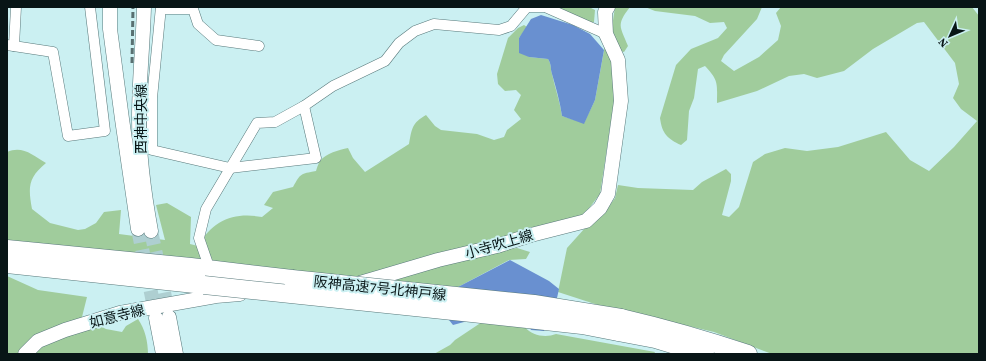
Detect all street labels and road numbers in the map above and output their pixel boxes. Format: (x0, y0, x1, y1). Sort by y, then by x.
street label: 西神中央線 (131, 84, 151, 154)
street label: 小寺吹上線 (463, 225, 535, 263)
street label: 阪神高速7号北神戸線 (313, 271, 447, 305)
street label: 如意寺線 (87, 300, 147, 332)

